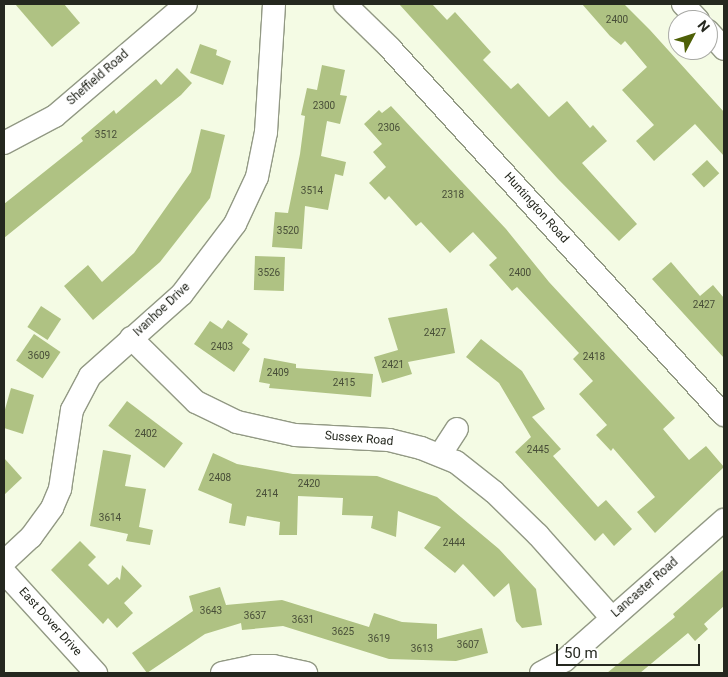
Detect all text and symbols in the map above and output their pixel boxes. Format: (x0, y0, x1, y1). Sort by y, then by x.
north arrow (668, 10, 718, 60)
house number: 2400 (606, 14, 628, 26)
text: N (694, 17, 713, 35)
street label: Sheffield Road (64, 47, 132, 109)
house number: 2300 (313, 100, 335, 112)
house number: 2306 (378, 122, 400, 134)
house number: 3512 (95, 129, 117, 141)
street label: Huntington Road (501, 170, 571, 246)
house number: 3514 (301, 185, 323, 197)
house number: 2318 (442, 189, 464, 201)
house number: 3520 (277, 225, 299, 237)
house number: 3526 (258, 267, 280, 279)
house number: 2400 (509, 267, 531, 279)
street label: Ivanhoe Drive (131, 280, 193, 340)
house number: 2427 (693, 299, 715, 311)
house number: 2427 (424, 327, 446, 339)
house number: 2403 (211, 341, 233, 353)
house number: 3609 (28, 350, 50, 362)
house number: 2418 (583, 351, 605, 363)
house number: 2421 (382, 359, 404, 371)
house number: 2409 (267, 367, 289, 379)
house number: 2415 (333, 377, 355, 389)
house number: 2402 (135, 428, 157, 440)
street label: Sussex Road (324, 429, 394, 449)
house number: 2445 (527, 444, 549, 456)
house number: 2408 (209, 472, 231, 484)
house number: 2420 (298, 478, 320, 490)
house number: 2414 (256, 488, 278, 500)
house number: 3614 (99, 512, 121, 524)
house number: 2444 (443, 537, 465, 549)
street label: Lancaster Road (609, 555, 681, 621)
street label: East Dover Drive (15, 585, 85, 659)
house number: 3643 (200, 605, 222, 617)
house number: 3637 (244, 610, 266, 622)
house number: 3631 (292, 614, 314, 626)
house number: 3625 (332, 626, 354, 638)
house number: 3619 (368, 633, 390, 645)
scale bar (558, 634, 702, 666)
house number: 3607 (457, 639, 479, 651)
house number: 3613 (411, 643, 433, 655)
text: 50 m (564, 644, 598, 662)

